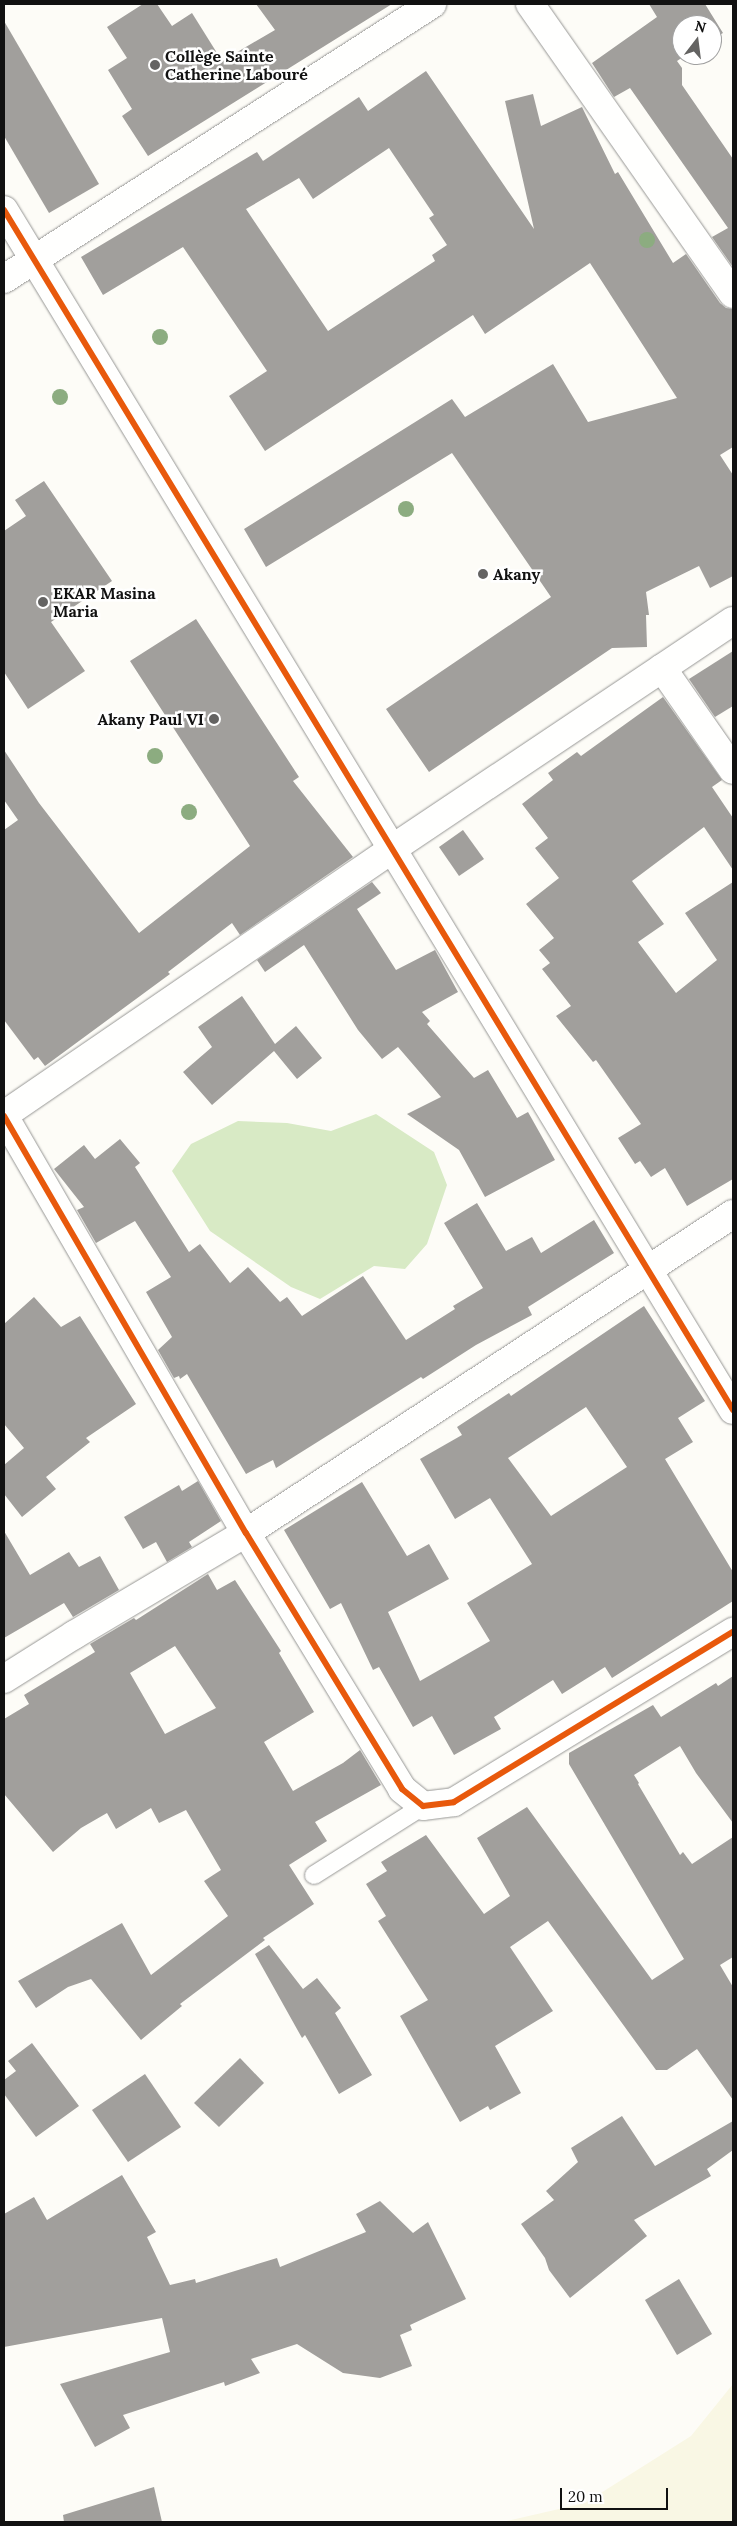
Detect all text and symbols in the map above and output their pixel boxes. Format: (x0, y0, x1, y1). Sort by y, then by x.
north arrow (672, 15, 722, 65)
text: N (693, 16, 708, 37)
place label: Collège Sainte Catherine Labouré (165, 46, 308, 84)
marker: Collège Sainte Catherine Labouré (149, 59, 161, 71)
place label: Akany (493, 564, 540, 584)
marker: Akany (477, 568, 489, 580)
place label: EKAR Masina Maria (53, 583, 156, 621)
marker: EKAR Masina Maria (37, 596, 49, 608)
place label: Akany Paul VI (97, 709, 204, 729)
marker: Akany Paul VI (208, 713, 220, 725)
scale bar (562, 2478, 670, 2510)
text: 20 m (568, 2487, 603, 2506)

